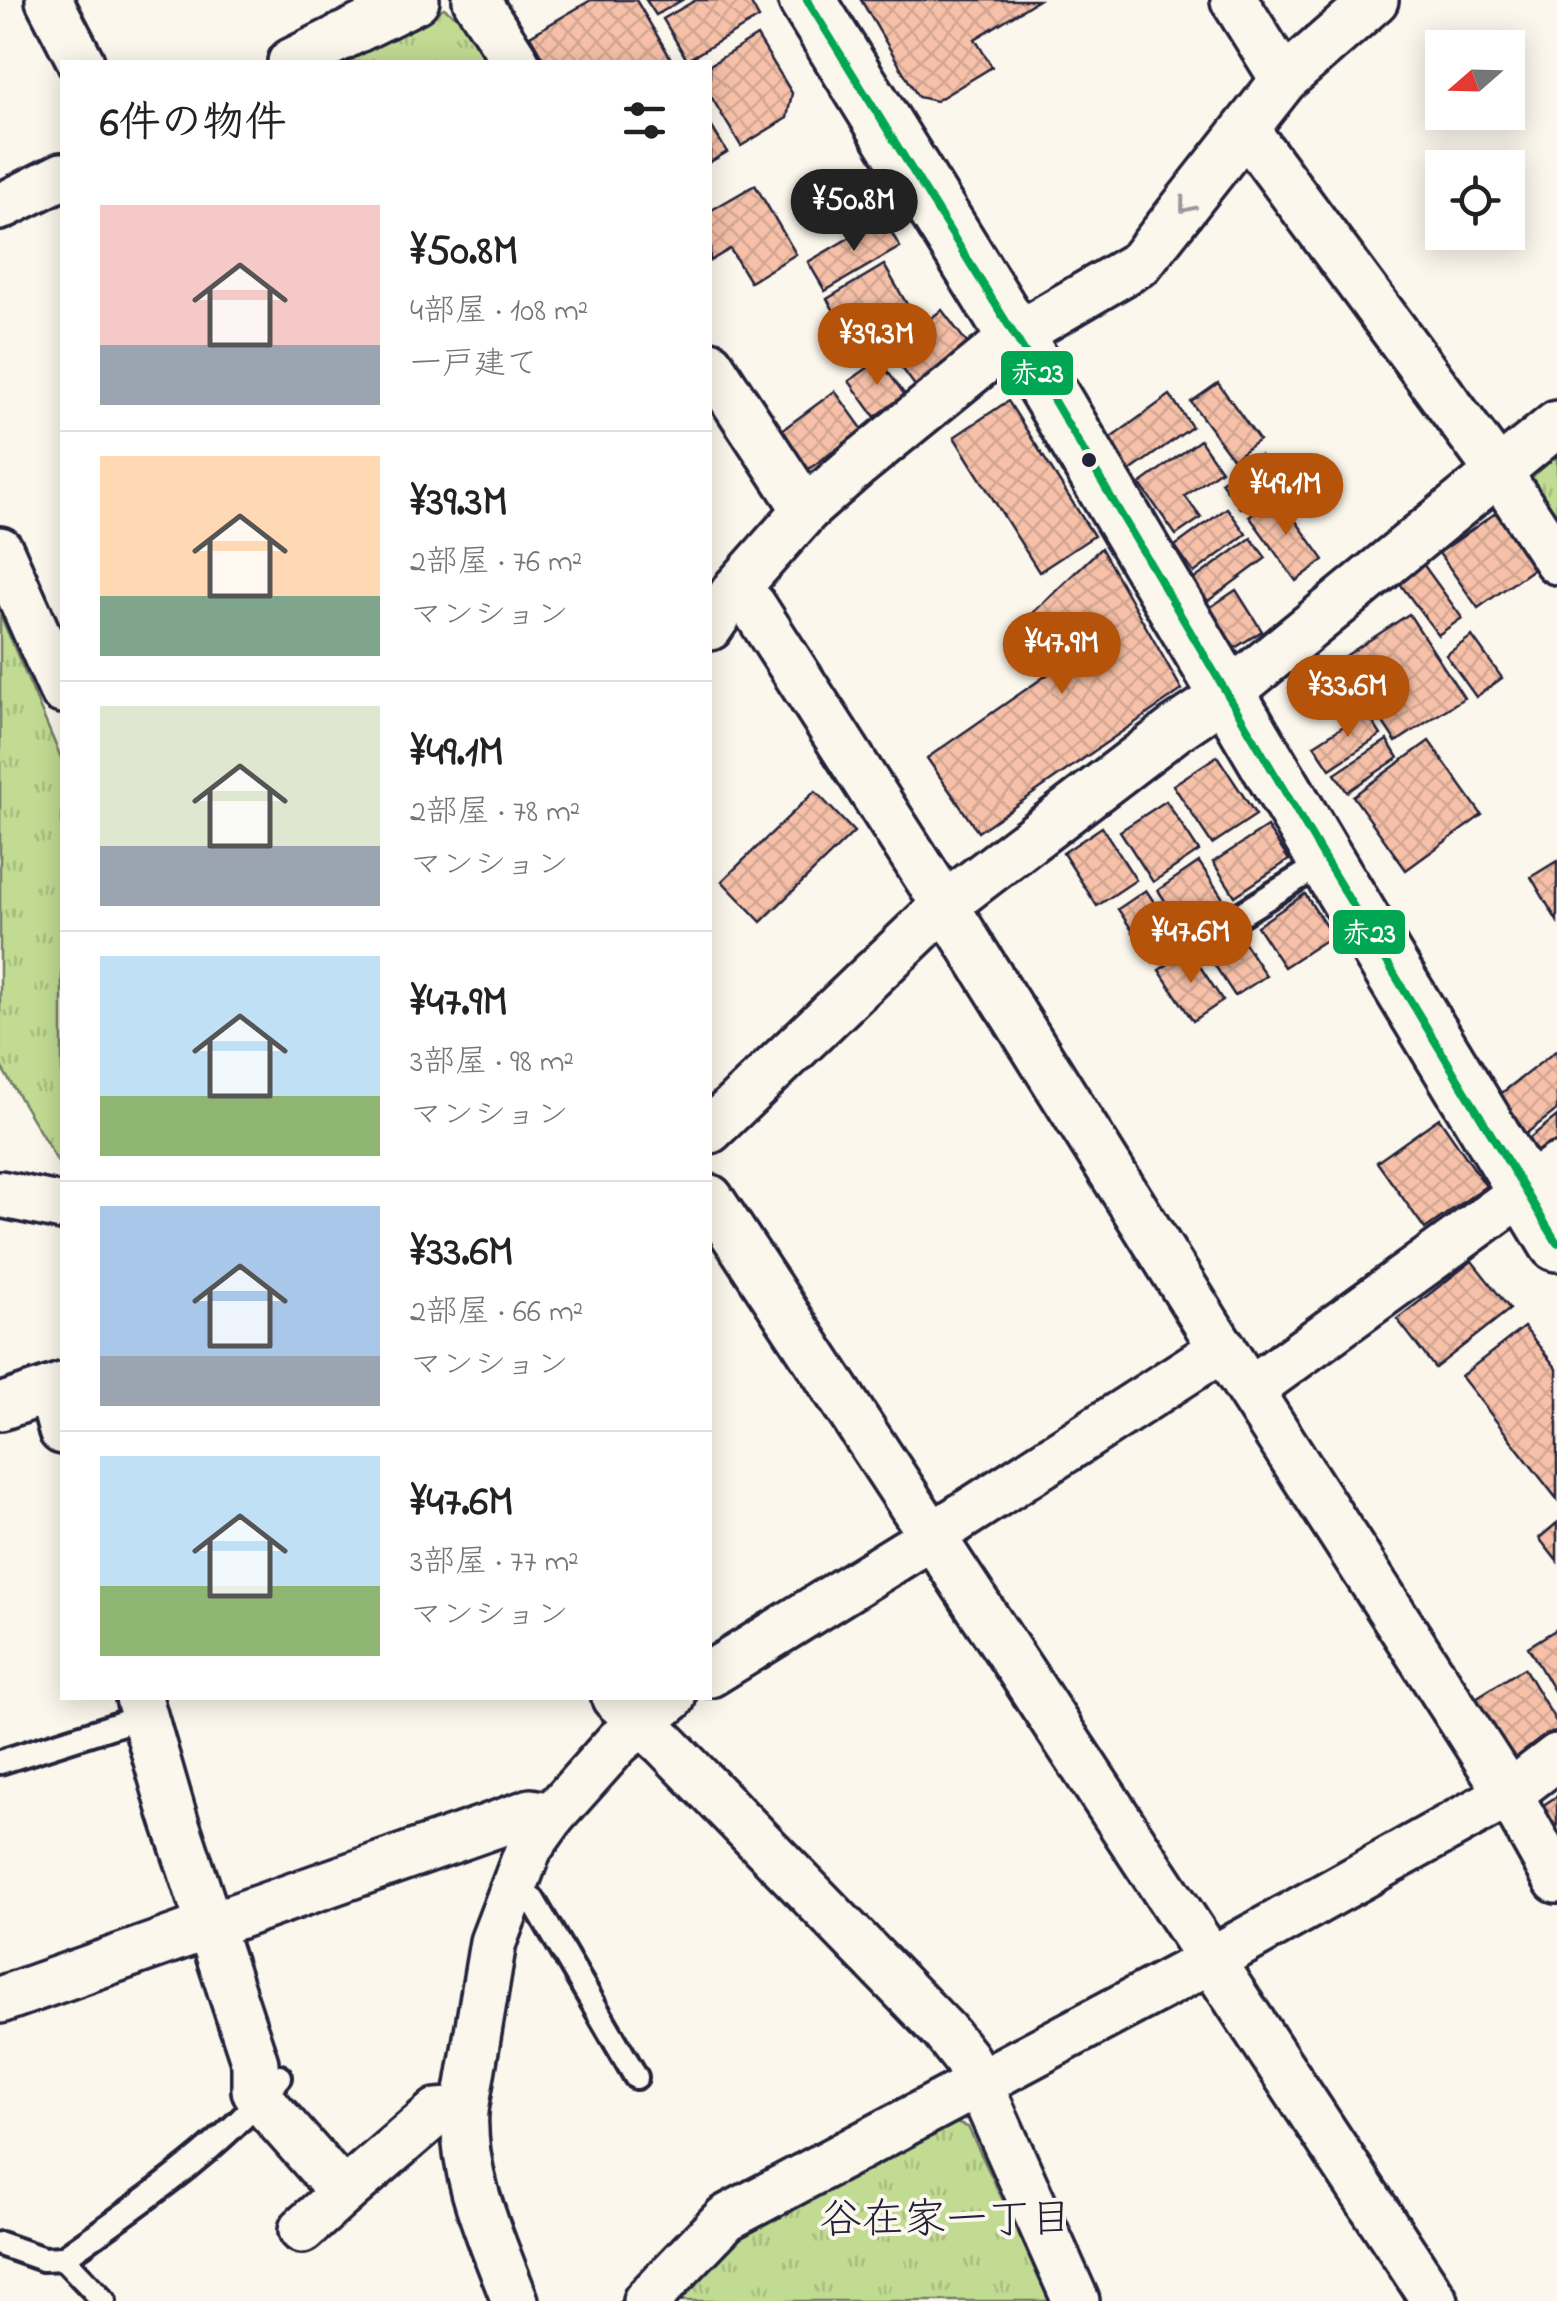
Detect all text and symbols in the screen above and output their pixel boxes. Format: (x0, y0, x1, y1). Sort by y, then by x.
north arrow (1425, 30, 1525, 130)
map controls (1425, 30, 1525, 250)
icon: filters (617, 93, 672, 148)
text: 6件の物件 (100, 94, 286, 155)
button: locate (1425, 150, 1525, 250)
pin: ¥50.8M (773, 169, 935, 254)
text: ¥50.8M (813, 178, 895, 225)
one-way arrow (1180, 194, 1198, 212)
text: ¥50.8M (410, 222, 518, 283)
icon: home (180, 245, 300, 365)
text: 4部屋 · 108 m² (410, 289, 588, 336)
pin: ¥39.3M (796, 303, 958, 388)
text: ¥39.3M (840, 312, 914, 359)
text: 一戸建て (410, 342, 538, 389)
line badge: 赤23 (999, 349, 1075, 397)
text: 赤23 (1010, 355, 1064, 396)
unlabelled marker (1079, 450, 1099, 470)
pin: ¥49.1M (1205, 453, 1367, 538)
text: ¥49.1M (1250, 462, 1322, 509)
text: ¥39.3M (410, 473, 508, 534)
icon: home (180, 496, 300, 616)
text: 2部屋 · 76 m² (410, 540, 582, 587)
text: マンション (410, 593, 569, 640)
pin: ¥47.9M (981, 612, 1143, 697)
text: ¥47.9M (1025, 621, 1099, 668)
pin: ¥33.6M (1267, 655, 1429, 740)
text: ¥33.6M (1309, 664, 1387, 711)
text: ¥49.1M (410, 723, 504, 784)
icon: home (180, 746, 300, 866)
text: 2部屋 · 78 m² (410, 790, 580, 837)
text: マンション (410, 843, 569, 890)
pin: ¥47.6M (1110, 901, 1272, 986)
line badge: 赤23 (1331, 908, 1407, 956)
text: ¥47.6M (1152, 910, 1230, 957)
text: 赤23 (1342, 915, 1396, 956)
text: ¥47.9M (410, 973, 508, 1034)
icon: home (180, 996, 300, 1116)
text: 3部屋 · 98 m² (410, 1040, 574, 1087)
text: マンション (410, 1093, 569, 1140)
text: ¥33.6M (410, 1223, 514, 1284)
icon: home (180, 1246, 300, 1366)
text: 2部屋 · 66 m² (410, 1290, 583, 1337)
text: マンション (410, 1343, 569, 1390)
text: ¥47.6M (410, 1473, 514, 1534)
icon: home (180, 1496, 300, 1616)
text: 3部屋 · 77 m² (410, 1540, 579, 1587)
text: マンション (410, 1593, 569, 1640)
district label: 谷在家一丁目 (820, 2191, 1072, 2252)

